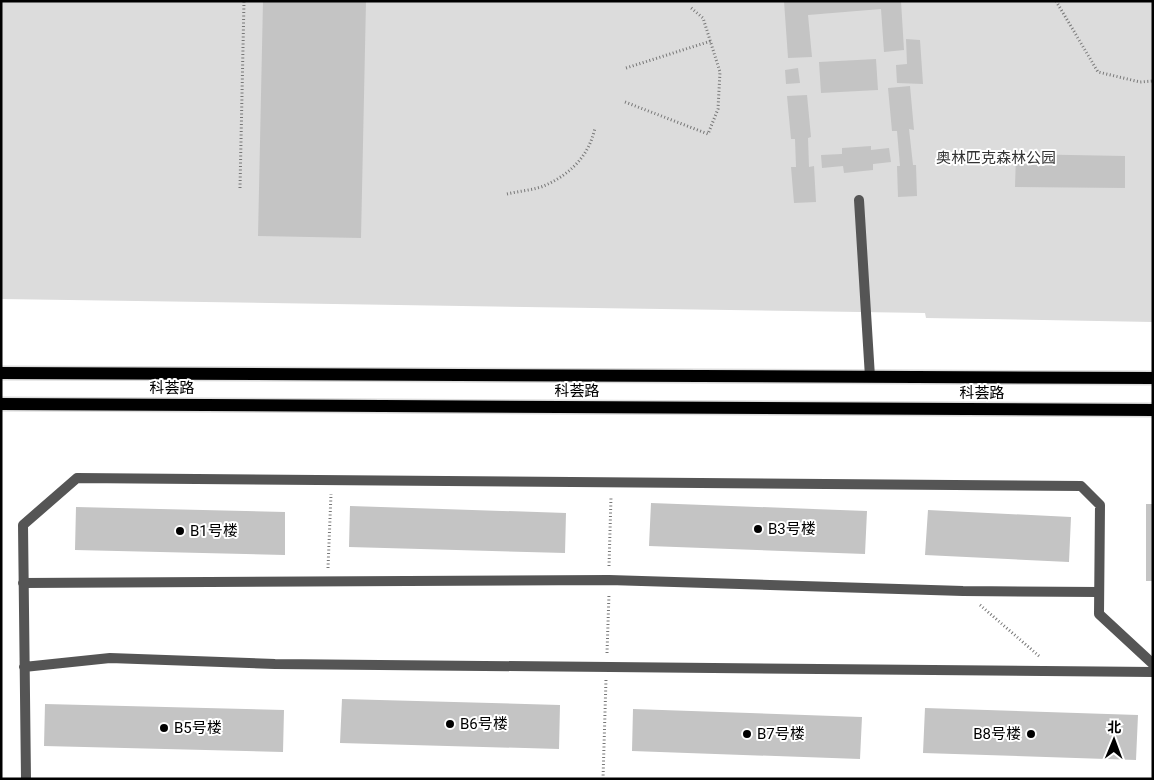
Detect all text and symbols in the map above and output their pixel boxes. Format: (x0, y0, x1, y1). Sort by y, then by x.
park label: 奥林匹克森林公园 (936, 149, 1056, 167)
street label: 科荟路 (149, 379, 195, 397)
street label: 科荟路 (554, 382, 600, 400)
street label: 科荟路 (959, 384, 1005, 402)
place label: B3号楼 (768, 520, 816, 538)
place label: B1号楼 (190, 522, 238, 540)
marker: B3号楼 (752, 523, 764, 535)
marker: B1号楼 (174, 525, 186, 537)
place label: B6号楼 (460, 715, 508, 733)
north arrow (1089, 715, 1139, 765)
marker: B6号楼 (444, 718, 456, 730)
place label: B5号楼 (174, 719, 222, 737)
text: 北 (1107, 719, 1121, 735)
marker: B5号楼 (158, 722, 170, 734)
place label: B7号楼 (757, 725, 805, 743)
place label: B8号楼 (973, 725, 1021, 743)
marker: B7号楼 (741, 728, 753, 740)
marker: B8号楼 (1025, 728, 1037, 740)

